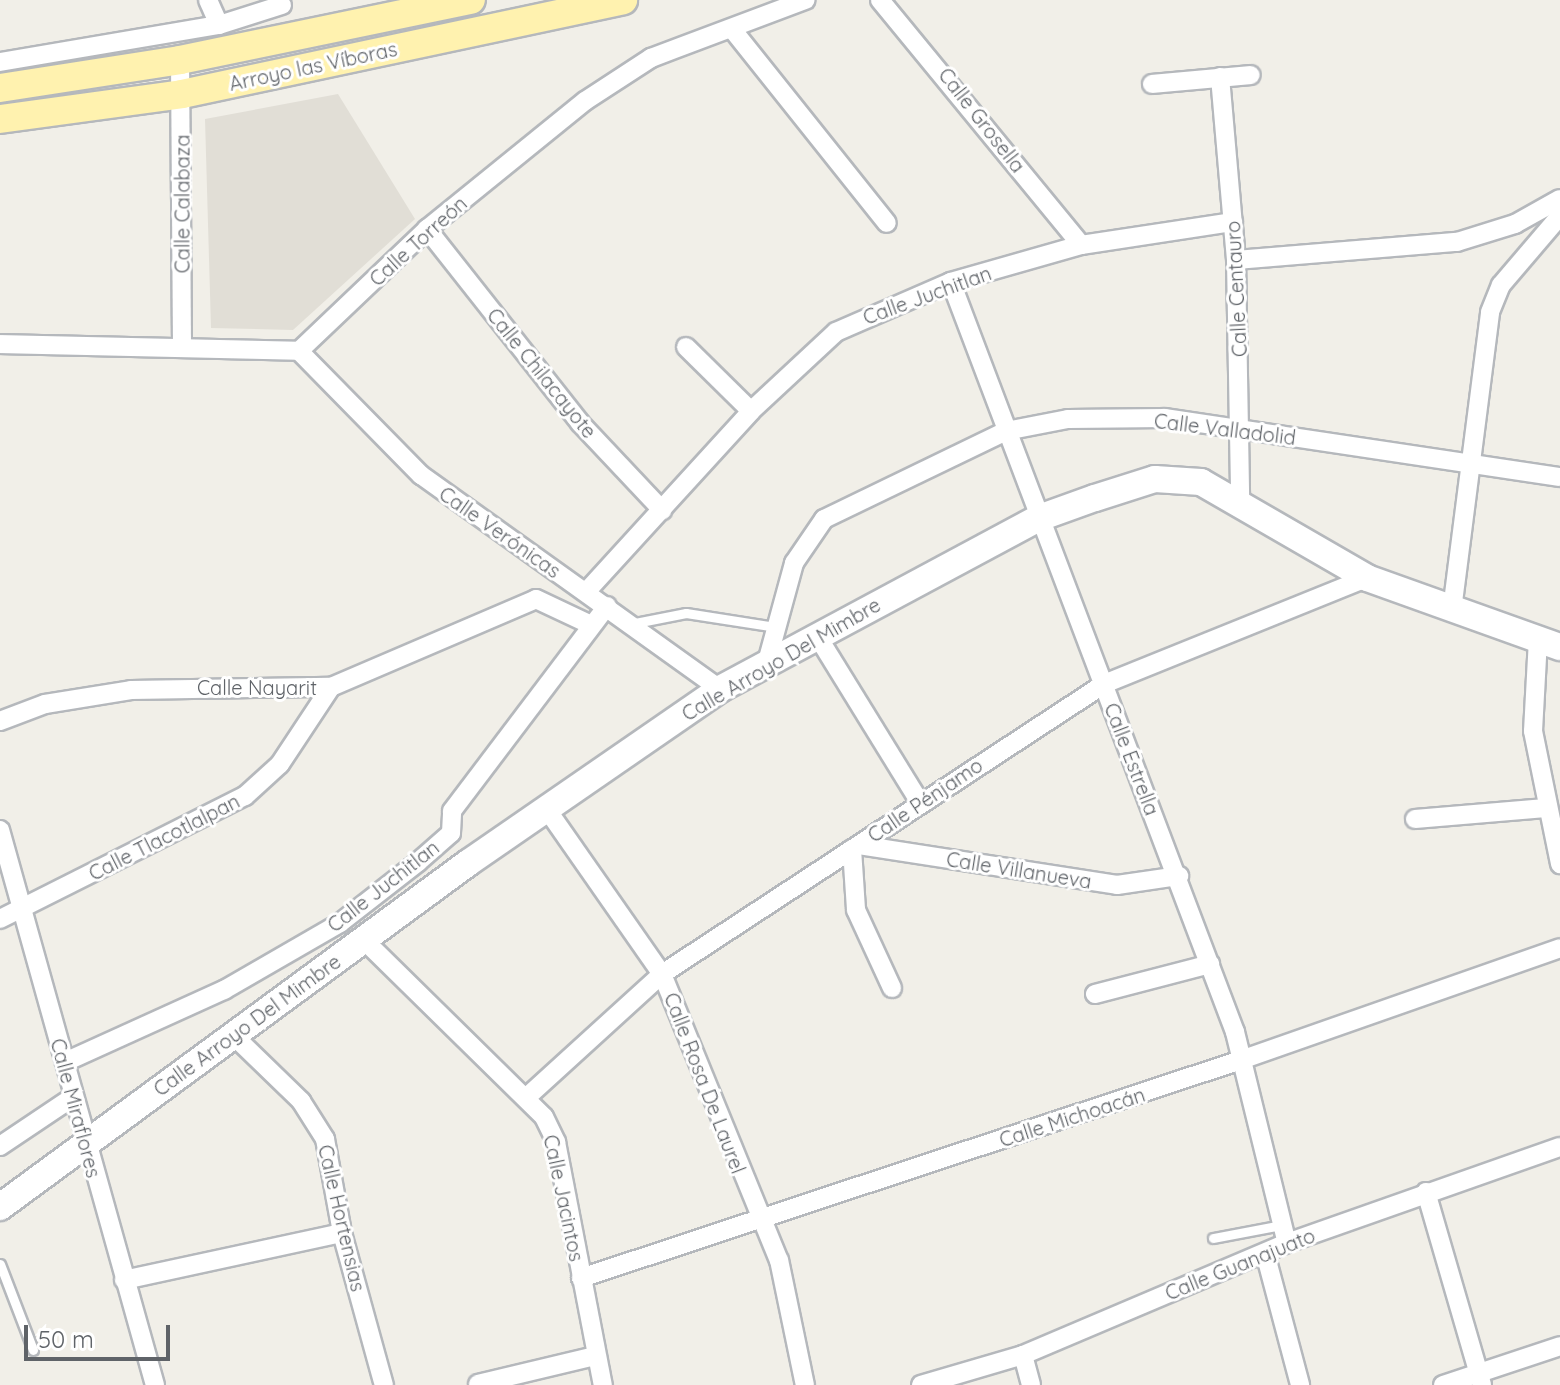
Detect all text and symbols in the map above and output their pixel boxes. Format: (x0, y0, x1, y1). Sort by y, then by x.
street label: Arroyo las Víboras (227, 36, 399, 96)
street label: Calle Grosella (934, 63, 1030, 177)
street label: Calle Calabaza (170, 135, 194, 273)
street label: Calle Torreón (364, 191, 472, 291)
street label: Calle Centauro (1220, 220, 1252, 358)
street label: Calle Juchitlan (860, 261, 994, 329)
street label: Calle Chilacayote (482, 303, 602, 443)
street label: Calle Valladolid (1153, 408, 1297, 450)
street label: Calle Verónicas (435, 481, 565, 583)
street label: Calle Arroyo Del Mimbre (677, 592, 885, 726)
street label: Calle Nayarit (197, 675, 317, 699)
street label: Calle Estrella (1100, 699, 1164, 819)
street label: Calle Pénjamo (863, 753, 987, 847)
street label: Calle Tlacotlalpan (85, 789, 243, 885)
street label: Calle Juchitlan (322, 835, 444, 937)
street label: Calle Villanueva (945, 847, 1093, 893)
street label: Calle Arroyo Del Mimbre (149, 949, 345, 1101)
street label: Calle Rosa De Laurel (659, 989, 751, 1177)
street label: Calle Miraflores (46, 1036, 106, 1180)
street label: Calle Michoacán (996, 1082, 1148, 1152)
street label: Calle Jacintos (539, 1132, 589, 1264)
street label: Calle Hortensias (313, 1142, 371, 1294)
street label: Calle Guanajuato (1161, 1223, 1319, 1305)
scale bar (28, 1309, 174, 1359)
text: 50 m (38, 1324, 94, 1354)

